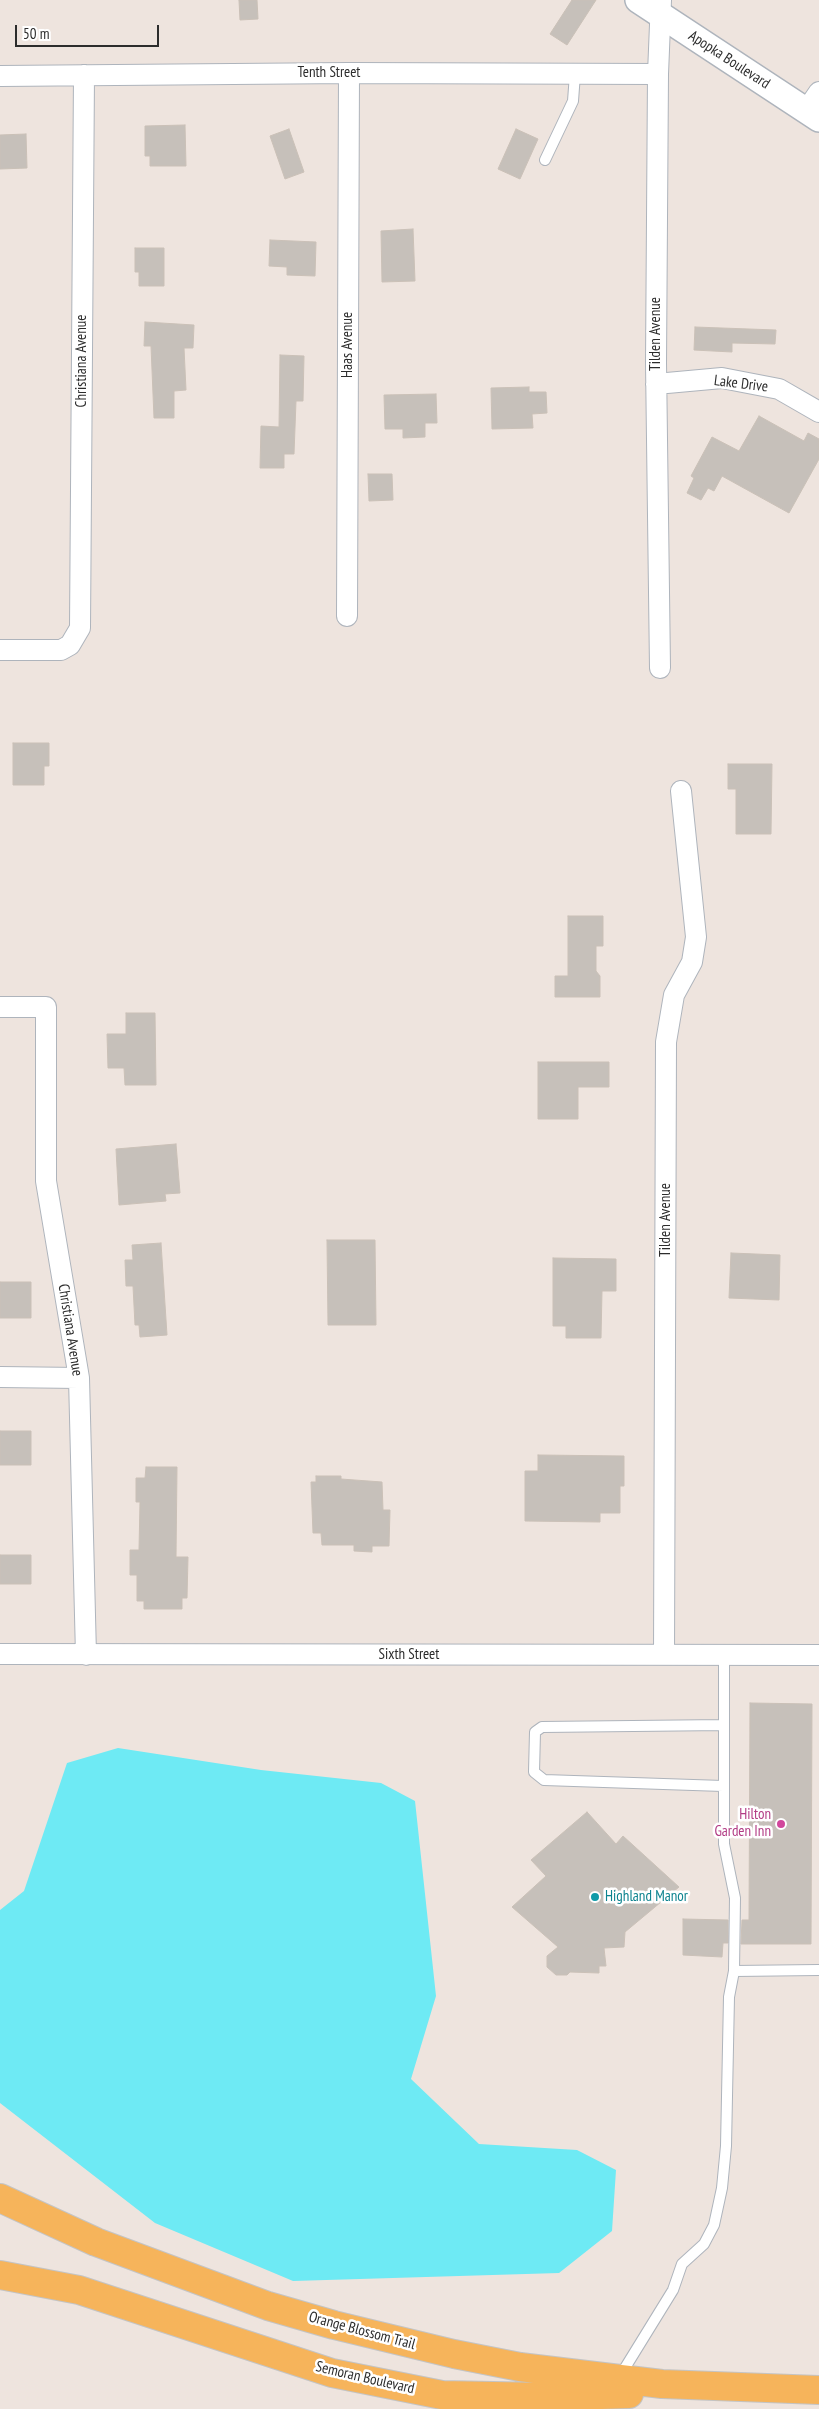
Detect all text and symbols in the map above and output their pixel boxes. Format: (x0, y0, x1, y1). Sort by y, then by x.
scale bar (18, 15, 161, 47)
text: 50 m (23, 24, 49, 43)
street label: Apopka Boulevard (685, 27, 773, 93)
street label: Tenth Street (298, 64, 360, 82)
street label: Tilden Avenue (647, 297, 665, 371)
street label: Haas Avenue (339, 312, 357, 378)
street label: Christiana Avenue (73, 315, 91, 407)
street label: Lake Drive (713, 372, 769, 396)
street label: Tilden Avenue (657, 1183, 675, 1257)
street label: Christiana Avenue (54, 1283, 86, 1377)
street label: Sixth Street (379, 1646, 439, 1664)
place label: Hilton Garden Inn (714, 1806, 771, 1841)
marker: Hilton Garden Inn (775, 1818, 787, 1830)
place label: Highland Manor (605, 1888, 688, 1906)
marker: Highland Manor (589, 1891, 601, 1903)
street label: Orange Blossom Trail (307, 2308, 417, 2354)
street label: Semoran Boulevard (314, 2358, 416, 2398)

